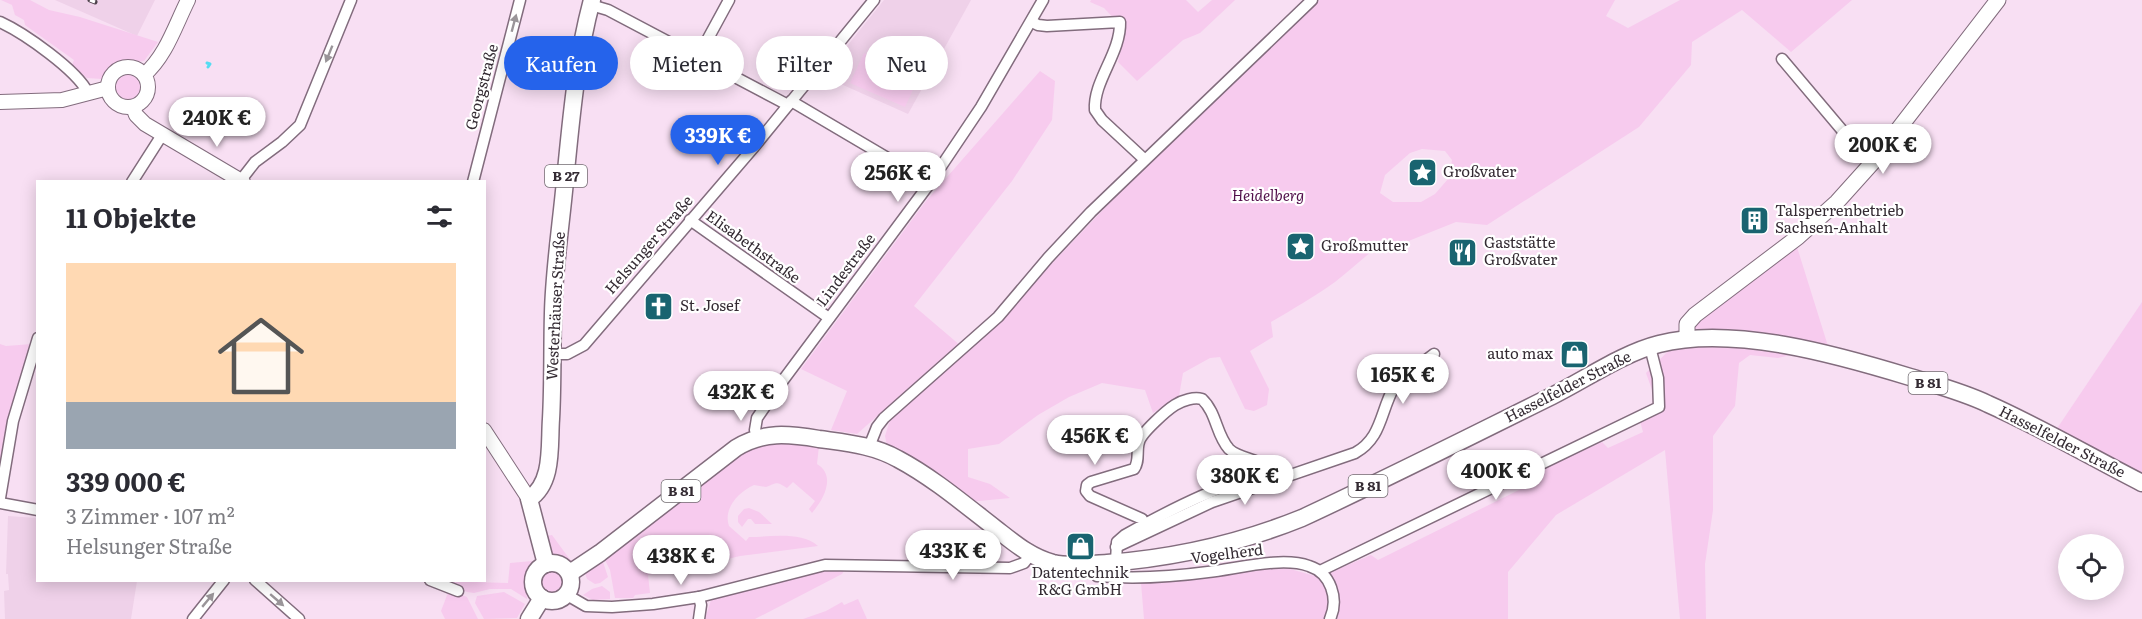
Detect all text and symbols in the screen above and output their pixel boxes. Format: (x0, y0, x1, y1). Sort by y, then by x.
one-way arrow (510, 14, 519, 32)
chip: Kaufen (504, 36, 618, 90)
chip: Mieten (630, 36, 744, 90)
chip: Filter (756, 36, 853, 90)
chip: Neu (865, 36, 948, 90)
street label: Georgstraße (458, 41, 503, 132)
one-way arrow (324, 46, 334, 64)
pin: 240K € (168, 97, 266, 148)
text: 240K € (183, 101, 251, 131)
pin: 339K € (669, 115, 767, 166)
text: 339K € (685, 119, 752, 149)
pin: 200K € (1834, 124, 1932, 175)
text: 200K € (1849, 128, 1917, 158)
pin: 256K € (849, 152, 947, 203)
text: 256K € (865, 156, 931, 186)
place icon: Großvater (1406, 156, 1438, 188)
place label: Großvater (1443, 159, 1516, 182)
road number: B 27 (545, 165, 587, 187)
park label: Heidelberg (1232, 183, 1304, 206)
street label: Helsunger Straße (598, 189, 698, 299)
text: 11 Objekte (66, 197, 196, 236)
place label: Talsperrenbetrieb Sachsen-Anhalt (1775, 198, 1904, 238)
icon: filters (423, 200, 456, 233)
street label: Elisabethstraße (702, 204, 806, 288)
building icon: Talsperrenbetrieb Sachsen-Anhalt (1738, 204, 1770, 236)
street label: Lindestraße (810, 227, 880, 311)
place icon: Großmutter (1284, 230, 1316, 262)
place label: Gaststätte Großvater (1484, 230, 1557, 270)
street label: Westerhäuser Straße (539, 231, 570, 381)
place label: Großmutter (1321, 233, 1408, 256)
restaurant icon: Gaststätte Großvater (1447, 236, 1479, 268)
church icon: St. Josef (643, 290, 675, 322)
place label: St. Josef (680, 293, 741, 316)
icon: home (207, 302, 315, 410)
shop icon: auto max (1558, 338, 1590, 370)
place label: auto max (1487, 341, 1553, 364)
street label: Hasselfelder Straße (1500, 344, 1635, 428)
pin: 165K € (1354, 354, 1452, 405)
text: 165K € (1371, 358, 1435, 388)
pin: 432K € (692, 371, 790, 422)
road number: B 81 (1908, 372, 1948, 394)
text: 432K € (707, 375, 775, 405)
street label: Hasselfelder Straße (1995, 399, 2130, 483)
pin: 456K € (1046, 415, 1144, 466)
text: 456K € (1061, 419, 1129, 449)
pin: 400K € (1447, 450, 1545, 501)
text: 400K € (1461, 454, 1531, 484)
pin: 380K € (1196, 455, 1294, 506)
text: 380K € (1211, 459, 1279, 489)
text: 339 000 € (66, 461, 186, 500)
road number: B 81 (1348, 475, 1388, 497)
road number: B 81 (662, 480, 700, 502)
text: 3 Zimmer · 107 m² (66, 500, 235, 530)
text: Helsunger Straße (66, 530, 232, 560)
pin: 433K € (904, 530, 1002, 581)
shop icon: Datentechnik R&G GmbH (1064, 530, 1096, 562)
text: 433K € (919, 534, 987, 564)
map controls (2058, 534, 2124, 600)
button: locate (2058, 534, 2124, 600)
pin: 438K € (632, 535, 730, 586)
street label: Vogelherd (1189, 537, 1264, 568)
text: 438K € (647, 539, 715, 569)
place label: Datentechnik R&G GmbH (1031, 560, 1129, 600)
one-way arrow (202, 592, 215, 608)
one-way arrow (269, 593, 284, 606)

